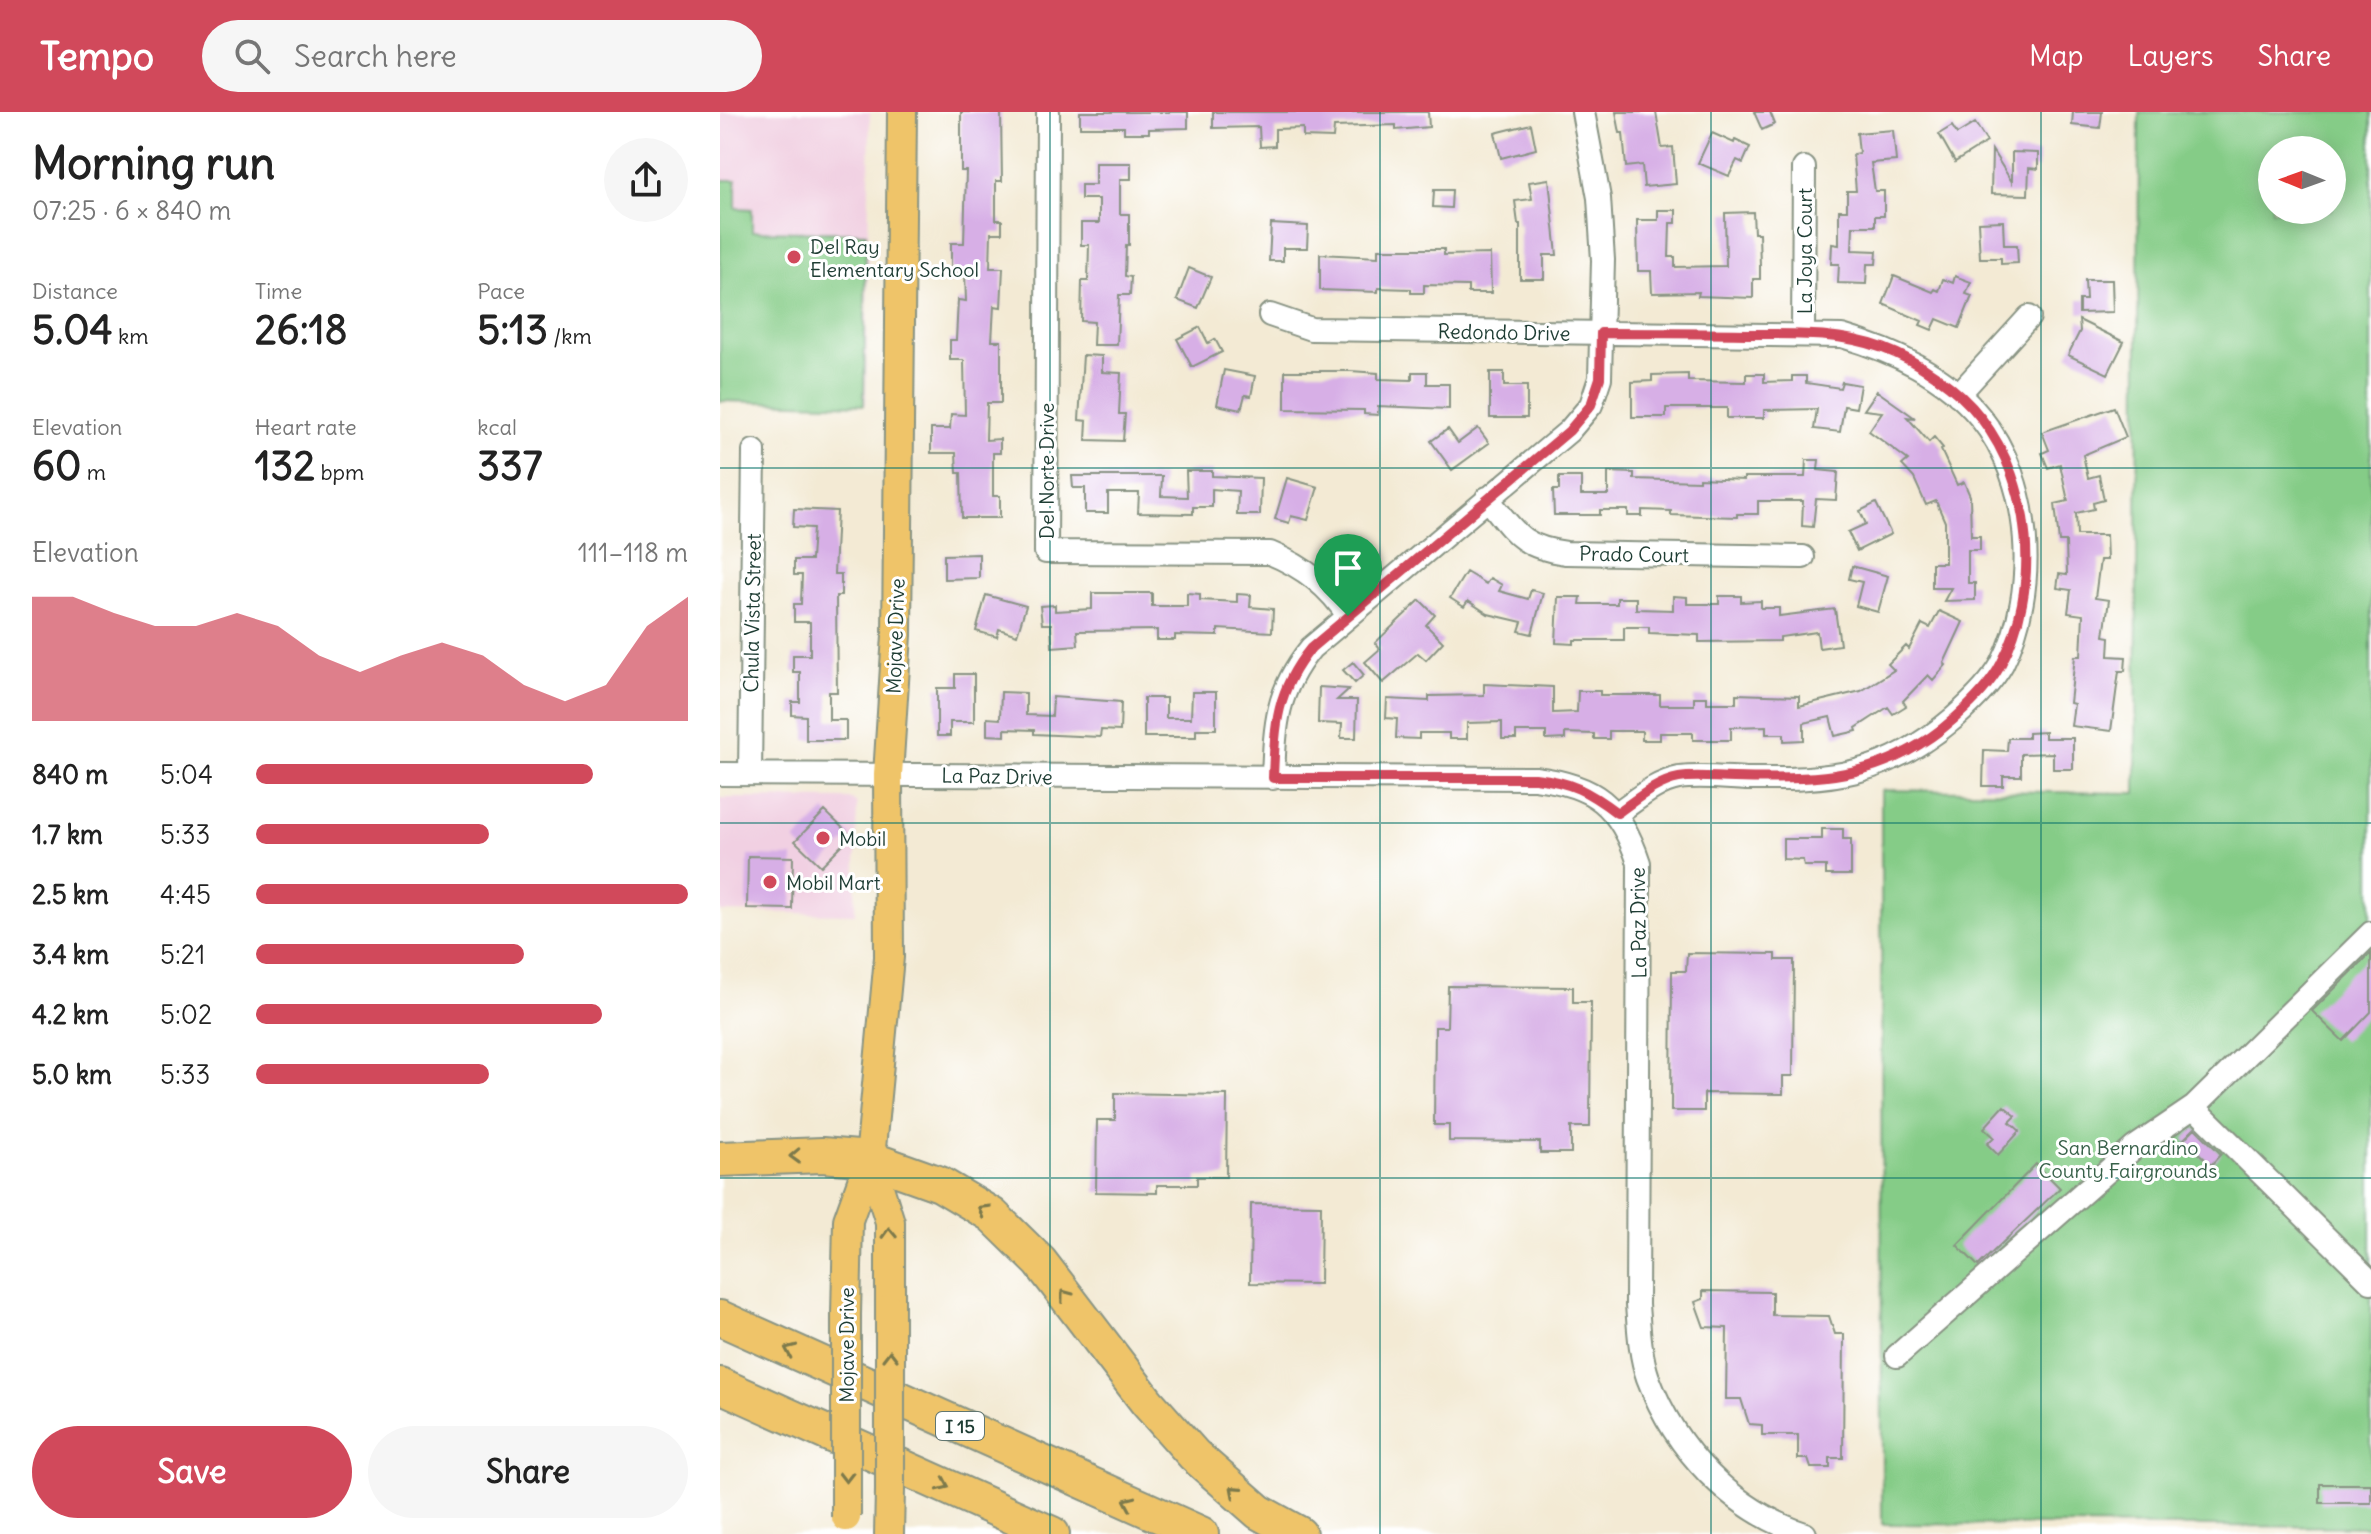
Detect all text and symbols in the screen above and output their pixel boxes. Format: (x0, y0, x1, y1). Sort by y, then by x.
search box (202, 20, 762, 92)
text: Tempo (40, 33, 154, 80)
icon: search (230, 34, 274, 78)
text: Search here (294, 37, 457, 75)
text: Map (2029, 38, 2084, 74)
text: Layers (2128, 38, 2214, 74)
text: Share (2258, 38, 2331, 74)
text: Morning run (32, 136, 275, 191)
north arrow (2258, 136, 2346, 224)
map controls (2258, 136, 2346, 224)
button: share (604, 138, 688, 222)
street label: La Joya Court (1792, 187, 1817, 314)
text: 07:25 · 6 × 840 m (32, 194, 231, 227)
place label: Del Ray Elementary School (810, 234, 979, 282)
marker: Del Ray Elementary School (785, 248, 803, 266)
text: Distance (32, 277, 118, 305)
text: Time (255, 277, 302, 305)
text: Pace (477, 277, 525, 305)
text: 5.04 (32, 305, 113, 355)
text: 26:18 (255, 305, 348, 355)
text: 5:13 (477, 305, 548, 355)
street label: Redondo Drive (1437, 318, 1571, 346)
text: km (113, 322, 149, 350)
text: /km (548, 322, 592, 350)
street label: Del Norte Drive (1034, 403, 1059, 539)
text: Elevation (32, 413, 122, 441)
text: Heart rate (255, 413, 357, 441)
text: kcal (477, 413, 517, 441)
text: 60 (32, 441, 81, 491)
text: 132 (255, 441, 315, 491)
text: 337 (477, 441, 542, 491)
text: m (81, 458, 106, 486)
text: bpm (315, 458, 364, 486)
street label: Chula Vista Street (738, 533, 766, 693)
pin (1314, 534, 1382, 616)
text: Elevation (32, 536, 139, 569)
text: 111–118 m (578, 536, 688, 569)
street label: Prado Court (1579, 541, 1689, 567)
icon: arrive (1326, 546, 1370, 590)
street label: Mojave Drive (880, 578, 910, 694)
text: 840 m (32, 758, 108, 791)
text: 5:04 (160, 758, 213, 791)
street label: La Paz Drive (941, 763, 1053, 789)
text: 1.7 km (32, 818, 103, 851)
text: 5:33 (160, 818, 210, 851)
place label: Mobil (839, 826, 886, 851)
marker: Mobil (814, 829, 832, 847)
street label: La Paz Drive (1625, 867, 1651, 979)
place label: Mobil Mart (786, 870, 881, 895)
marker: Mobil Mart (761, 873, 779, 891)
text: 2.5 km (32, 878, 109, 911)
text: 4:45 (160, 878, 211, 911)
text: 3.4 km (32, 938, 109, 971)
text: 5:21 (160, 938, 205, 971)
text: 4.2 km (32, 998, 109, 1031)
text: 5:02 (160, 998, 212, 1031)
text: 5.0 km (32, 1058, 112, 1091)
text: 5:33 (160, 1058, 210, 1091)
park label: San Bernardino County Fairgrounds (2039, 1135, 2217, 1183)
one-way arrow (788, 1148, 801, 1165)
one-way arrow (977, 1204, 992, 1219)
one-way arrow (881, 1226, 898, 1239)
street label: Mojave Drive (834, 1287, 859, 1403)
one-way arrow (1061, 1289, 1075, 1303)
one-way arrow (784, 1343, 798, 1359)
one-way arrow (881, 1349, 899, 1362)
road number: I 15 (936, 1412, 984, 1440)
button: Save (32, 1426, 352, 1518)
button: Share (368, 1426, 688, 1518)
one-way arrow (837, 1471, 855, 1484)
one-way arrow (936, 1476, 951, 1492)
one-way arrow (1230, 1486, 1244, 1500)
one-way arrow (1123, 1496, 1138, 1512)

